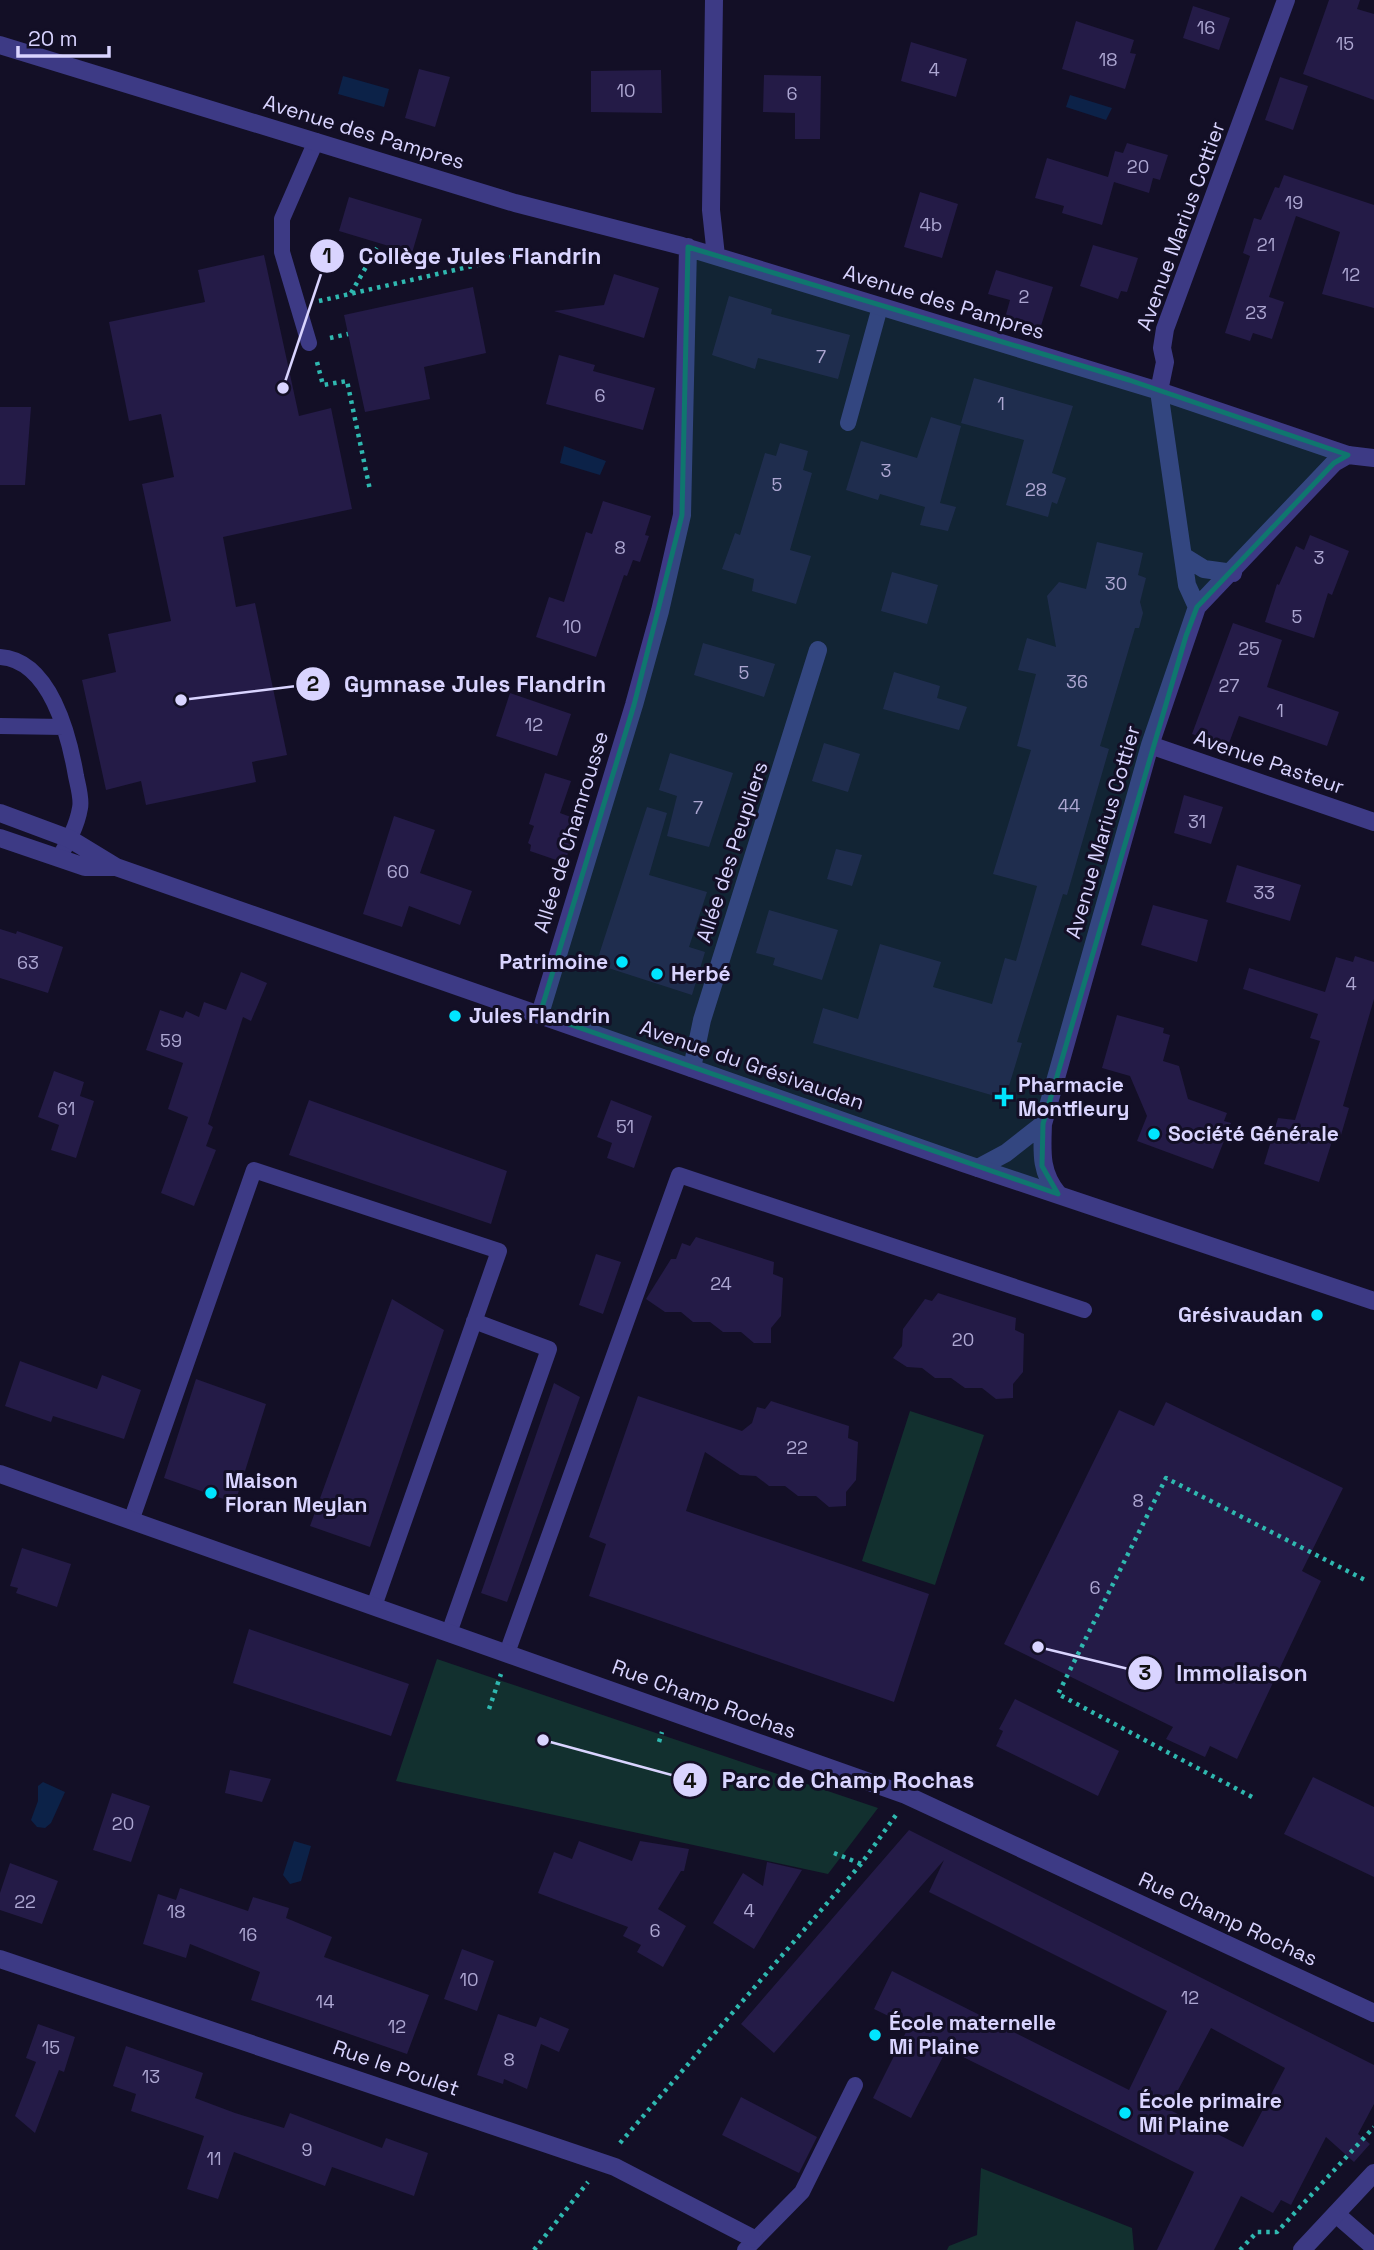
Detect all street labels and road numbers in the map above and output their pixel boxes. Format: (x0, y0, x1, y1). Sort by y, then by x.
street label: Avenue des Pampres (260, 88, 468, 175)
street label: Avenue Marius Cottier (1130, 118, 1231, 334)
street label: Avenue des Pampres (840, 258, 1048, 345)
street label: Avenue Marius Cottier (1059, 722, 1146, 942)
street label: Avenue Pasteur (1190, 723, 1348, 800)
street label: Allée de Chamrousse (527, 728, 614, 936)
street label: Allée des Peupliers (690, 758, 774, 946)
street label: Avenue du Grésivaudan (636, 1013, 868, 1116)
street label: Rue Champ Rochas (608, 1653, 800, 1744)
street label: Rue Champ Rochas (1135, 1865, 1322, 1972)
street label: Rue le Poulet (329, 2033, 463, 2102)

